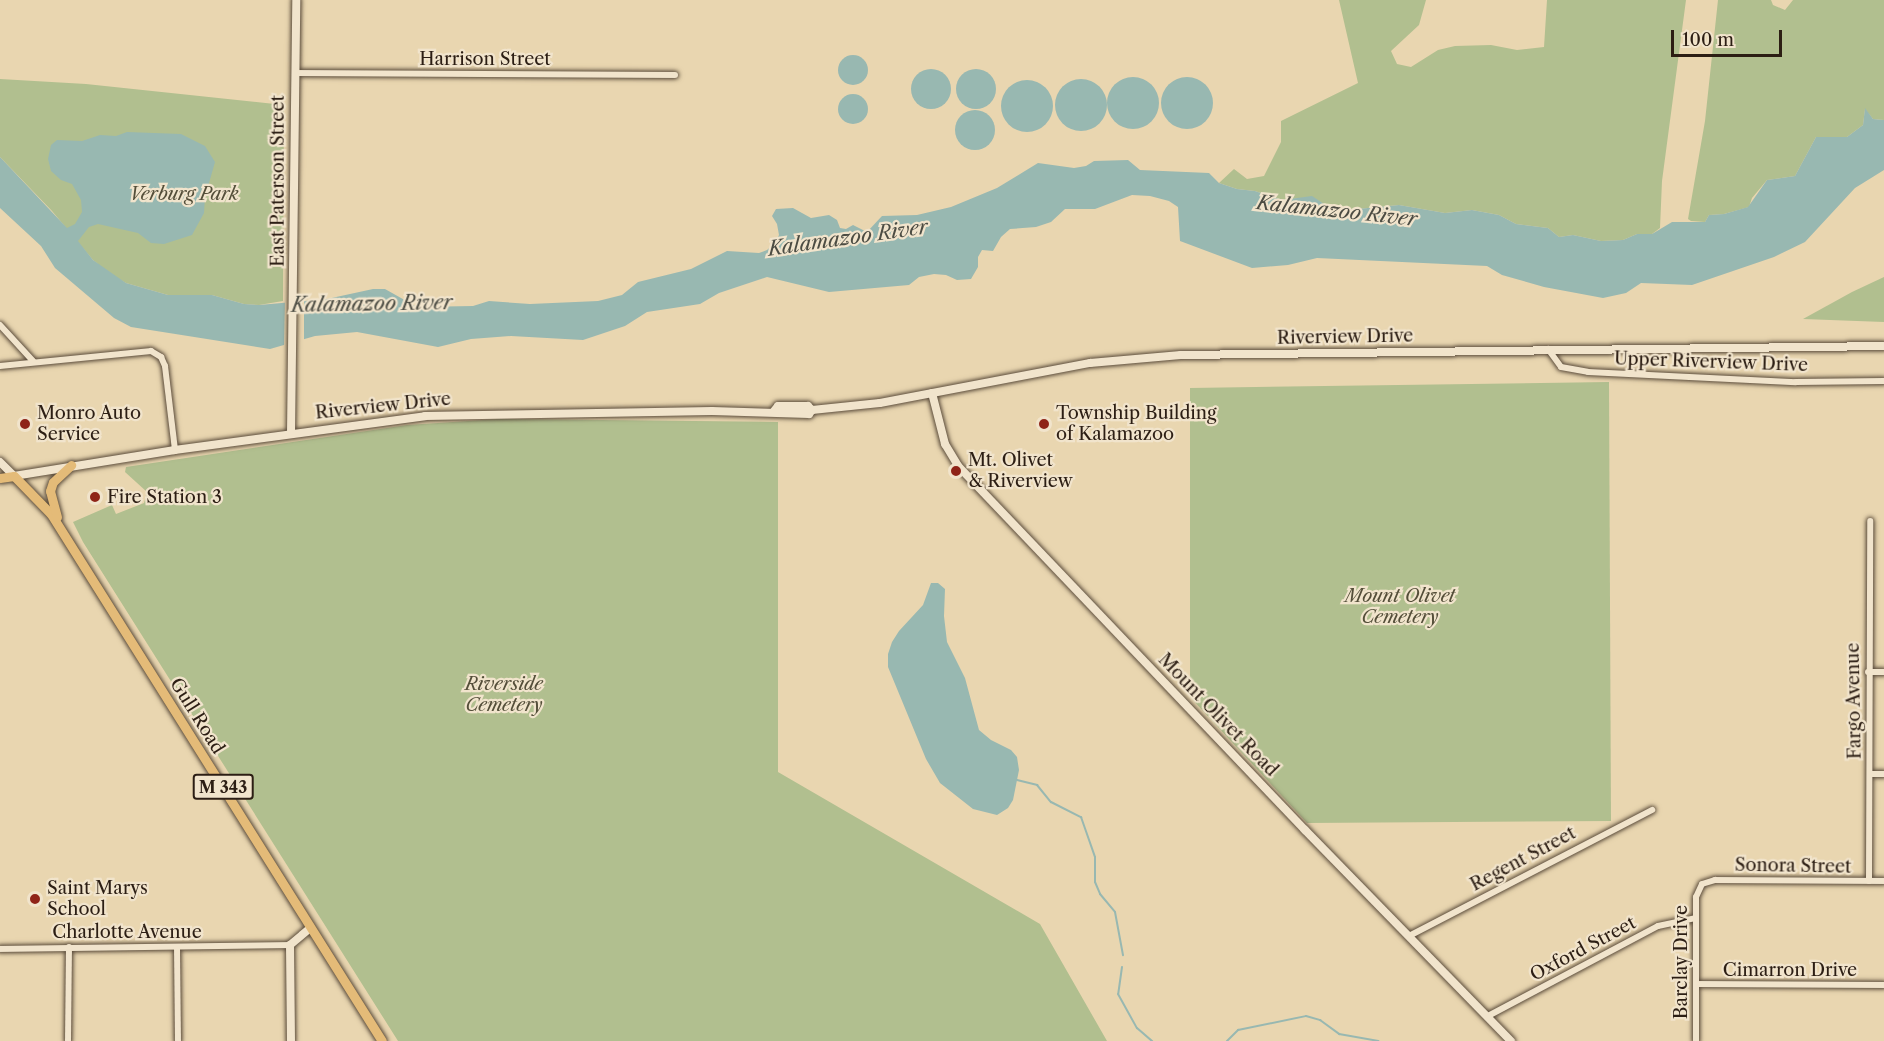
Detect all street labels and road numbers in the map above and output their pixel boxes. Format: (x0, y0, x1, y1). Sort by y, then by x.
street label: Harrison Street (419, 48, 551, 70)
street label: East Paterson Street (267, 95, 289, 267)
street label: Riverview Drive (1276, 325, 1414, 349)
street label: Upper Riverview Drive (1613, 348, 1809, 376)
street label: Riverview Drive (314, 388, 452, 424)
street label: Fargo Avenue (1842, 642, 1866, 760)
street label: Mount Olivet Road (1154, 649, 1282, 781)
street label: Gull Road (165, 674, 229, 758)
road number: M 343 (192, 774, 254, 800)
street label: Regent Street (1467, 822, 1579, 896)
street label: Sonora Street (1734, 854, 1852, 878)
street label: Barclay Drive (1670, 905, 1692, 1019)
street label: Oxford Street (1526, 912, 1640, 986)
street label: Charlotte Avenue (52, 921, 202, 943)
street label: Cimarron Drive (1723, 959, 1857, 981)

